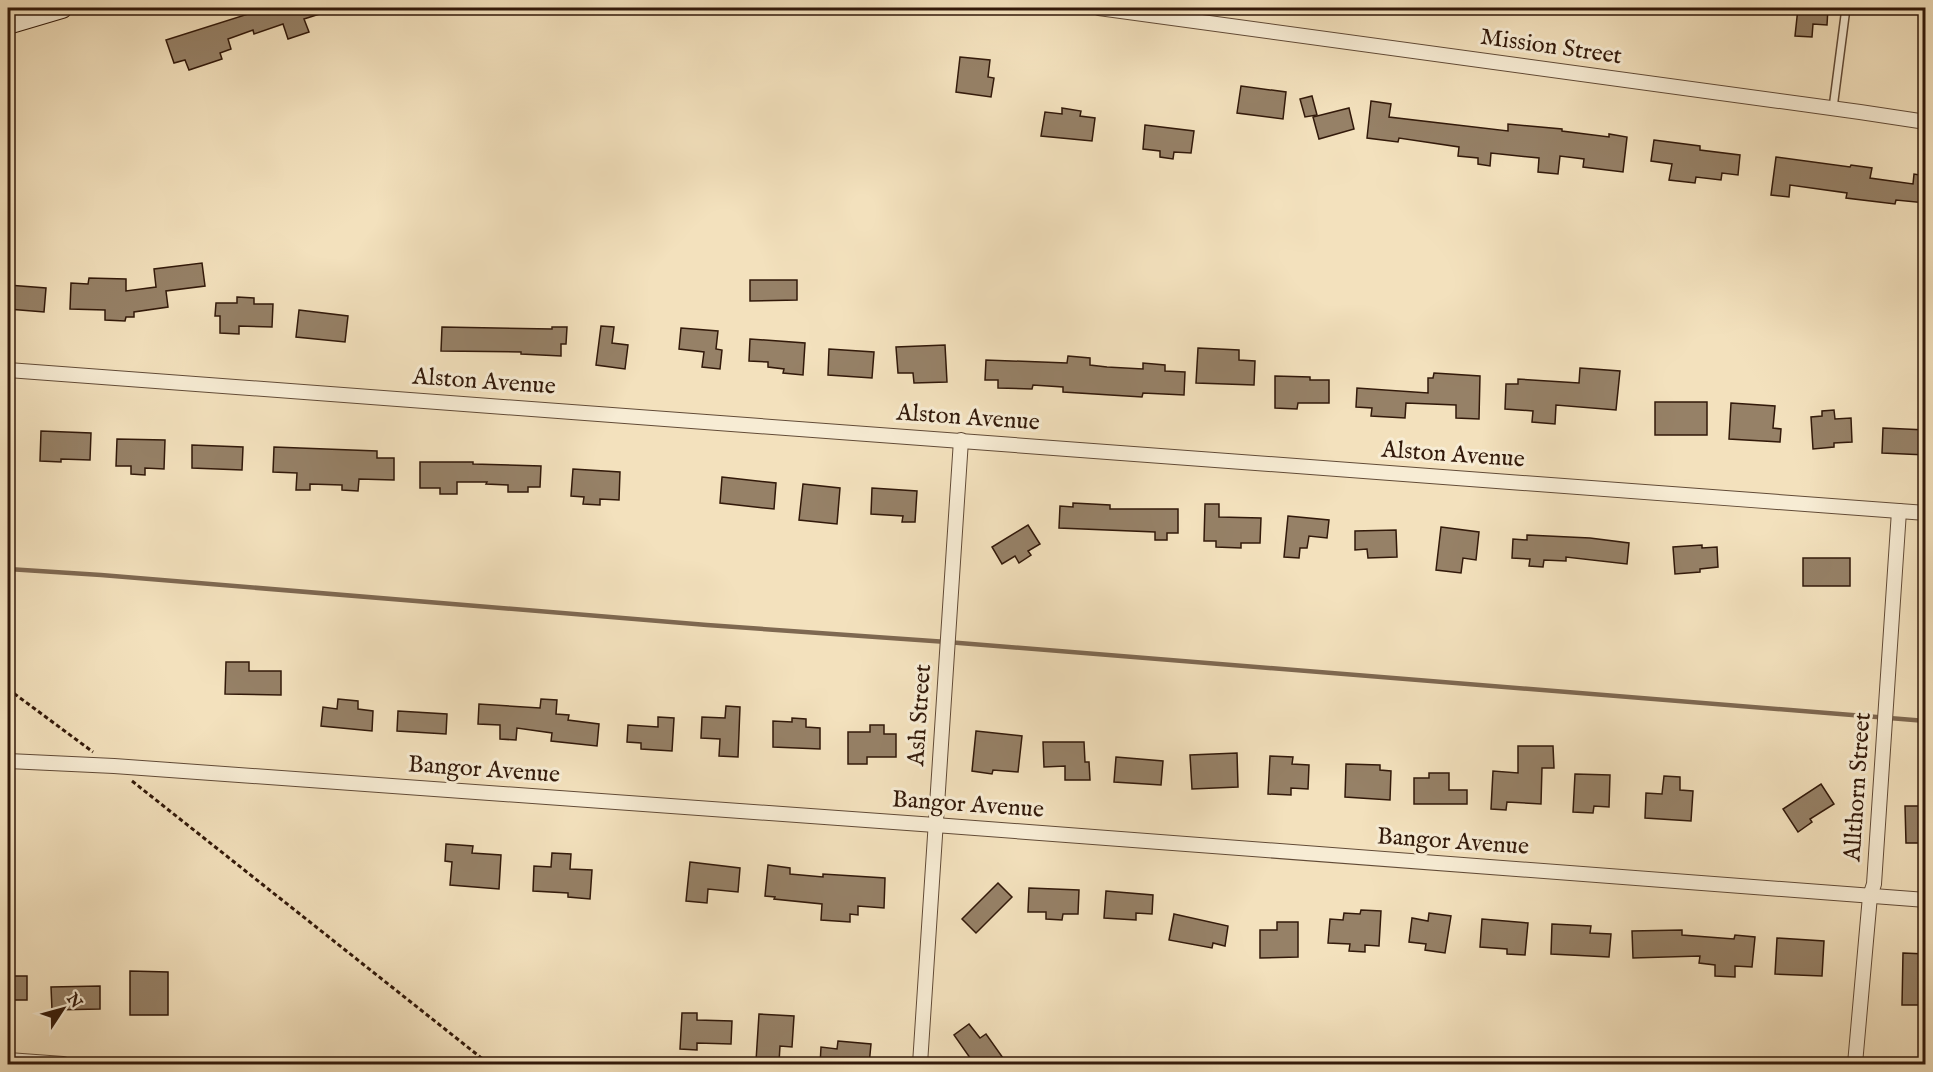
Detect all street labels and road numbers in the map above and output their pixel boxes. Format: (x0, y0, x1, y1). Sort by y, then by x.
street label: Mission Street (1478, 22, 1624, 72)
street label: Alston Avenue (410, 361, 557, 402)
street label: Alston Avenue (894, 397, 1041, 438)
street label: Alston Avenue (1379, 434, 1526, 475)
street label: Ash Street (901, 663, 939, 768)
street label: Allthorn Street (1837, 711, 1879, 864)
street label: Bangor Avenue (407, 749, 561, 791)
street label: Bangor Avenue (891, 784, 1045, 826)
street label: Bangor Avenue (1376, 821, 1530, 863)

